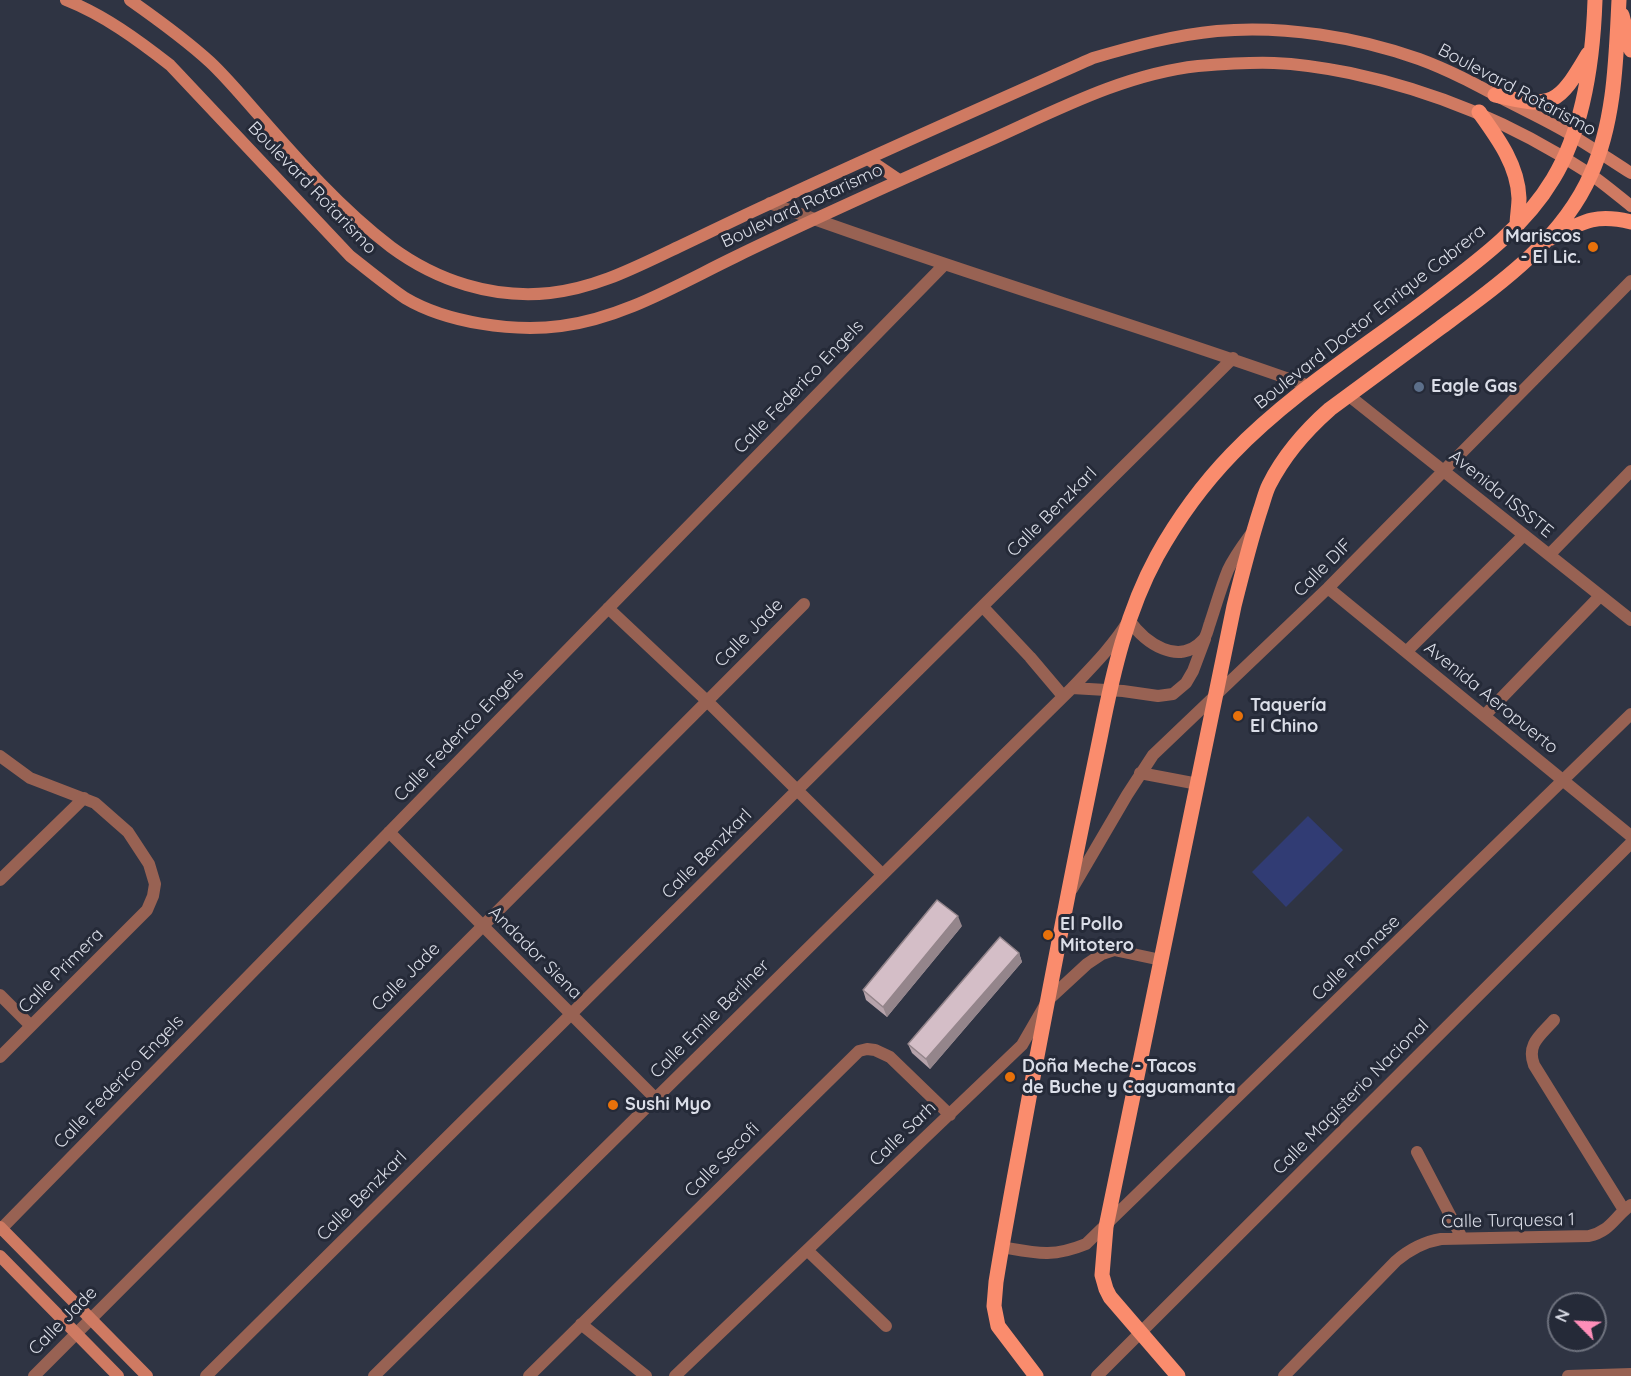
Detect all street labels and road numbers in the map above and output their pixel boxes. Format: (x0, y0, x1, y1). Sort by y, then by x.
street label: Boulevard Rotarismo (1434, 39, 1600, 141)
street label: Boulevard Rotarismo (243, 117, 381, 259)
street label: Boulevard Rotarismo (718, 159, 886, 253)
street label: Boulevard Doctor Enrique Cabrera (1250, 220, 1490, 414)
street label: Calle Federico Engels (730, 316, 868, 458)
street label: Avenida ISSSTE (1445, 445, 1557, 543)
street label: Calle Benzkarl (1003, 463, 1101, 561)
street label: Calle DIF (1289, 534, 1357, 602)
street label: Calle Jade (710, 594, 788, 672)
street label: Avenida Aeropuerto (1420, 637, 1562, 759)
street label: Calle Federico Engels (390, 664, 528, 806)
street label: Calle Benzkarl (658, 805, 756, 903)
street label: Andador Siena (484, 902, 586, 1004)
street label: Calle Pronase (1308, 911, 1404, 1005)
street label: Calle Primera (14, 924, 108, 1018)
street label: Calle Jade (367, 938, 445, 1016)
street label: Calle Emile Berliner (646, 955, 774, 1083)
street label: Calle Federico Engels (50, 1011, 188, 1153)
street label: Calle Magisterio Nacional (1269, 1015, 1433, 1179)
street label: Calle Sarh (865, 1097, 941, 1171)
street label: Calle Secofi (680, 1118, 764, 1202)
street label: Calle Benzkarl (313, 1147, 411, 1245)
street label: Calle Turquesa 1 (1441, 1209, 1575, 1233)
street label: Calle Jade (24, 1282, 102, 1360)

